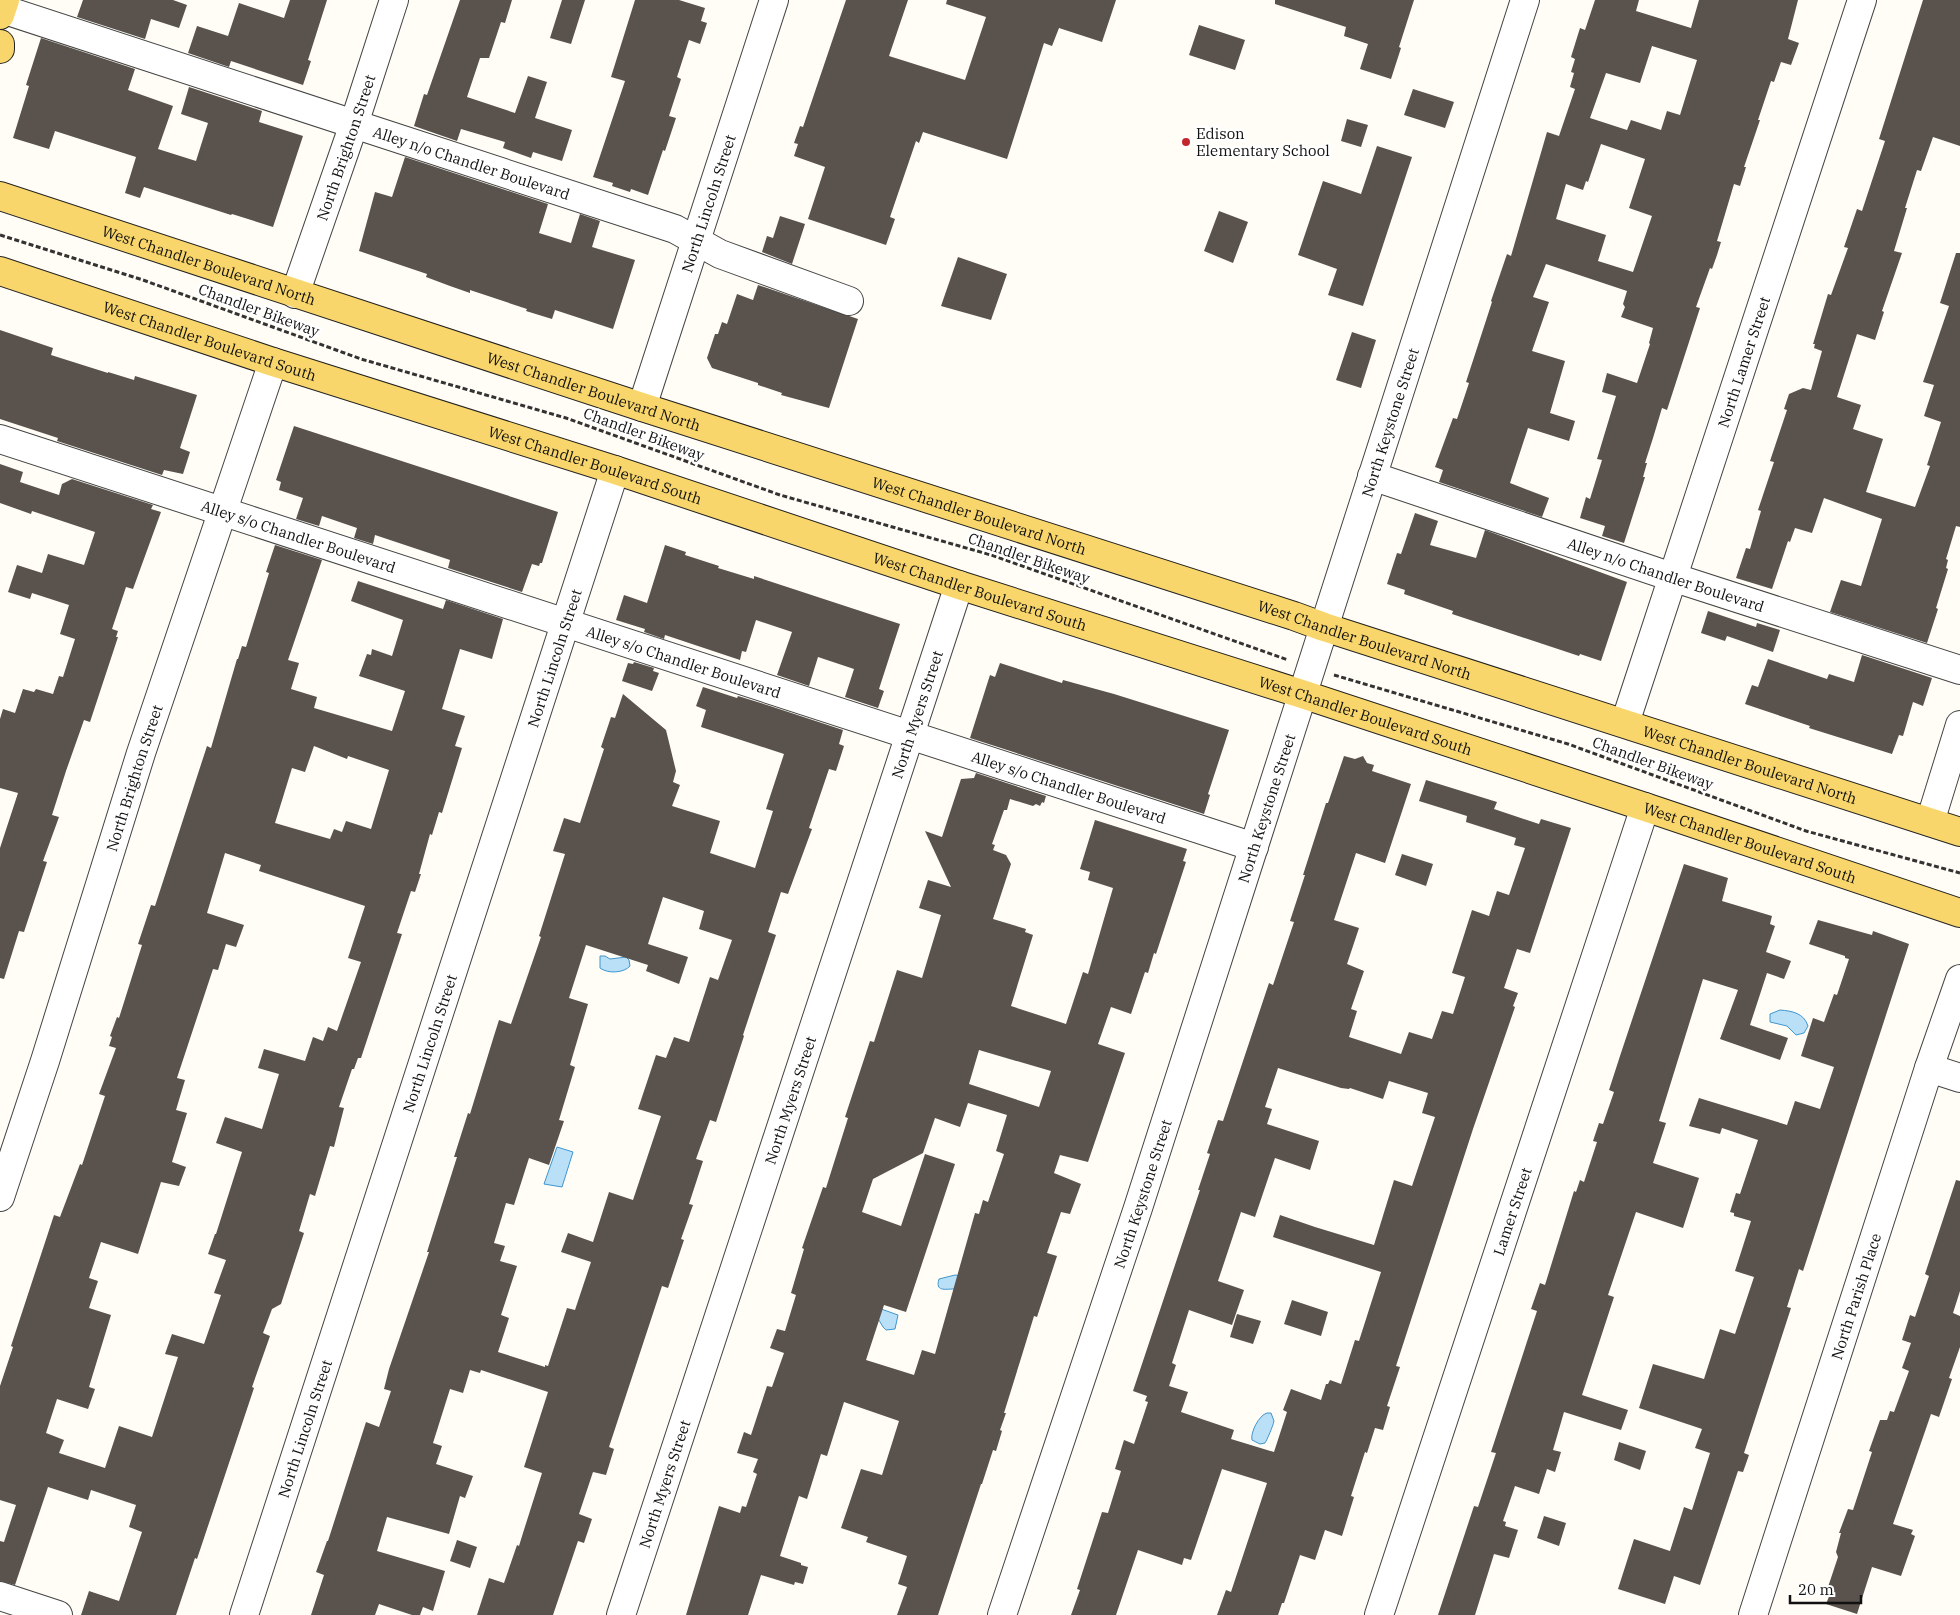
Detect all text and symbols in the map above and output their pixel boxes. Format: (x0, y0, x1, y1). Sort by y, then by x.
street label: North Brighton Street (312, 72, 379, 223)
street label: Alley n/o Chandler Boulevard (371, 121, 572, 204)
place label: Edison Elementary School (1196, 124, 1330, 160)
street label: North Lincoln Street (677, 132, 739, 275)
marker: Edison Elementary School (1180, 136, 1192, 148)
street label: West Chandler Boulevard North (100, 221, 318, 309)
street label: Chandler Bikeway (196, 279, 322, 341)
street label: North Lamer Street (1713, 294, 1774, 430)
street label: West Chandler Boulevard South (101, 297, 319, 385)
street label: North Keystone Street (1357, 346, 1422, 499)
street label: West Chandler Boulevard North (484, 347, 703, 435)
street label: Chandler Bikeway (581, 403, 707, 465)
street label: West Chandler Boulevard South (486, 421, 705, 508)
street label: West Chandler Boulevard North (870, 472, 1089, 558)
street label: Alley s/o Chandler Boulevard (199, 496, 398, 577)
street label: Chandler Bikeway (966, 528, 1092, 588)
street label: Alley n/o Chandler Boulevard (1565, 533, 1767, 616)
street label: West Chandler Boulevard South (871, 547, 1089, 635)
street label: North Lincoln Street (523, 587, 585, 729)
street label: West Chandler Boulevard North (1255, 596, 1474, 683)
street label: Alley s/o Chandler Boulevard (584, 621, 783, 702)
street label: North Myers Street (887, 648, 946, 781)
street label: West Chandler Boulevard South (1256, 671, 1475, 759)
street label: North Brighton Street (101, 702, 166, 854)
street label: West Chandler Boulevard North (1641, 721, 1859, 808)
street label: North Keystone Street (1233, 731, 1299, 885)
street label: Chandler Bikeway (1590, 732, 1716, 794)
street label: Alley s/o Chandler Boulevard (969, 746, 1169, 827)
street label: West Chandler Boulevard South (1641, 798, 1859, 887)
street label: North Lincoln Street (398, 972, 461, 1115)
street label: North Myers Street (760, 1034, 820, 1166)
street label: North Keystone Street (1109, 1117, 1175, 1271)
street label: Lamer Street (1489, 1165, 1535, 1258)
street label: North Parish Place (1826, 1230, 1885, 1362)
street label: North Lincoln Street (273, 1357, 336, 1500)
street label: North Myers Street (634, 1417, 694, 1550)
scale bar (1790, 1572, 1861, 1604)
text: 20 m (1798, 1580, 1834, 1599)

